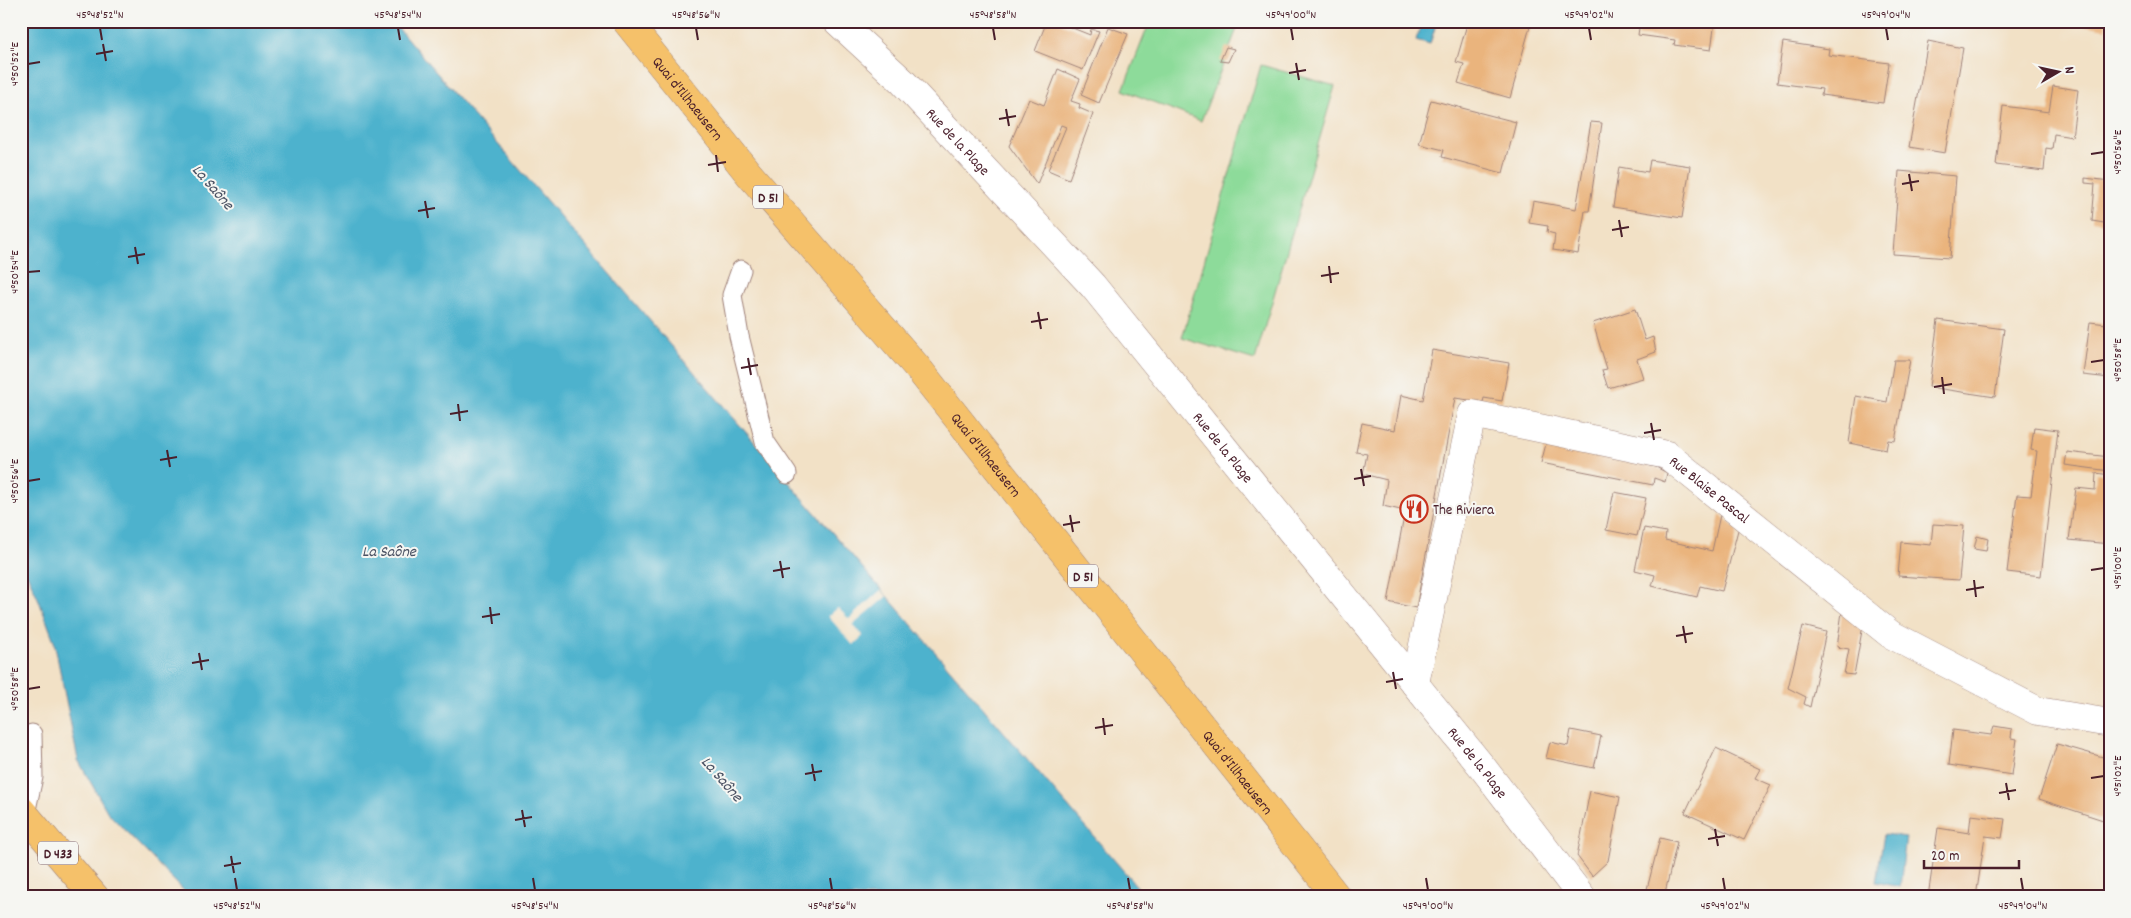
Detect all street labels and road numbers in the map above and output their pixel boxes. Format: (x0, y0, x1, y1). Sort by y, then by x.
street label: Quai d'Illhaeusern (646, 52, 727, 146)
street label: Rue de la Plage (920, 104, 994, 182)
road number: D 51 (753, 186, 783, 208)
street label: Rue de la Plage (1186, 408, 1258, 489)
street label: Quai d'Illhaeusern (944, 409, 1025, 503)
street label: Rue Blaise Pascal (1664, 452, 1754, 530)
road number: D 51 (1068, 564, 1098, 588)
street label: Rue de la Plage (1441, 723, 1512, 804)
street label: Quai d'Illhaeusern (1196, 726, 1277, 820)
road number: D 433 (38, 841, 78, 864)

